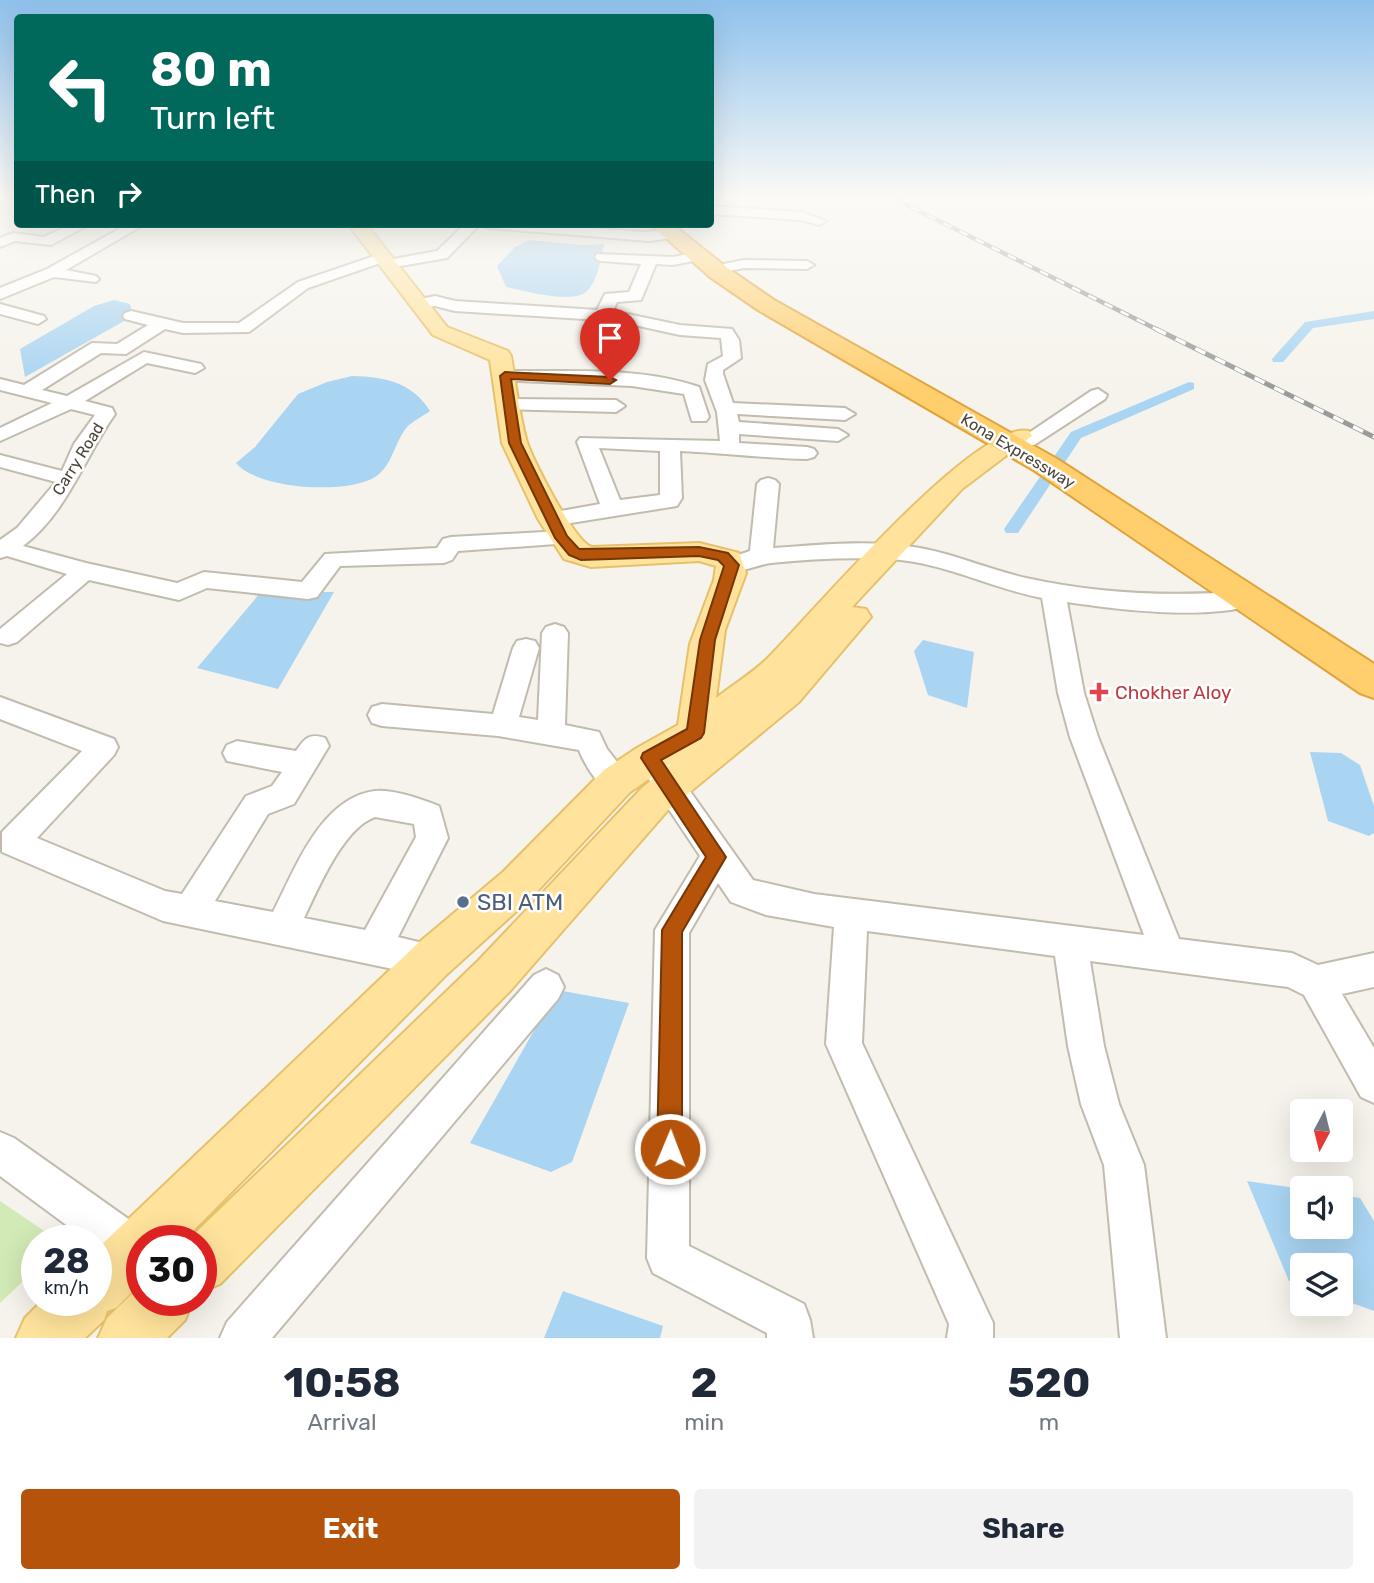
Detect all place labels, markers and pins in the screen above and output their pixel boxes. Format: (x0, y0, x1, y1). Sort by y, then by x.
pin (580, 308, 640, 380)
place label: Chokher Aloy (1115, 681, 1231, 704)
marker: Chokher Aloy (1089, 682, 1109, 702)
place label: SBI ATM (477, 888, 563, 916)
marker: SBI ATM (455, 894, 471, 910)

